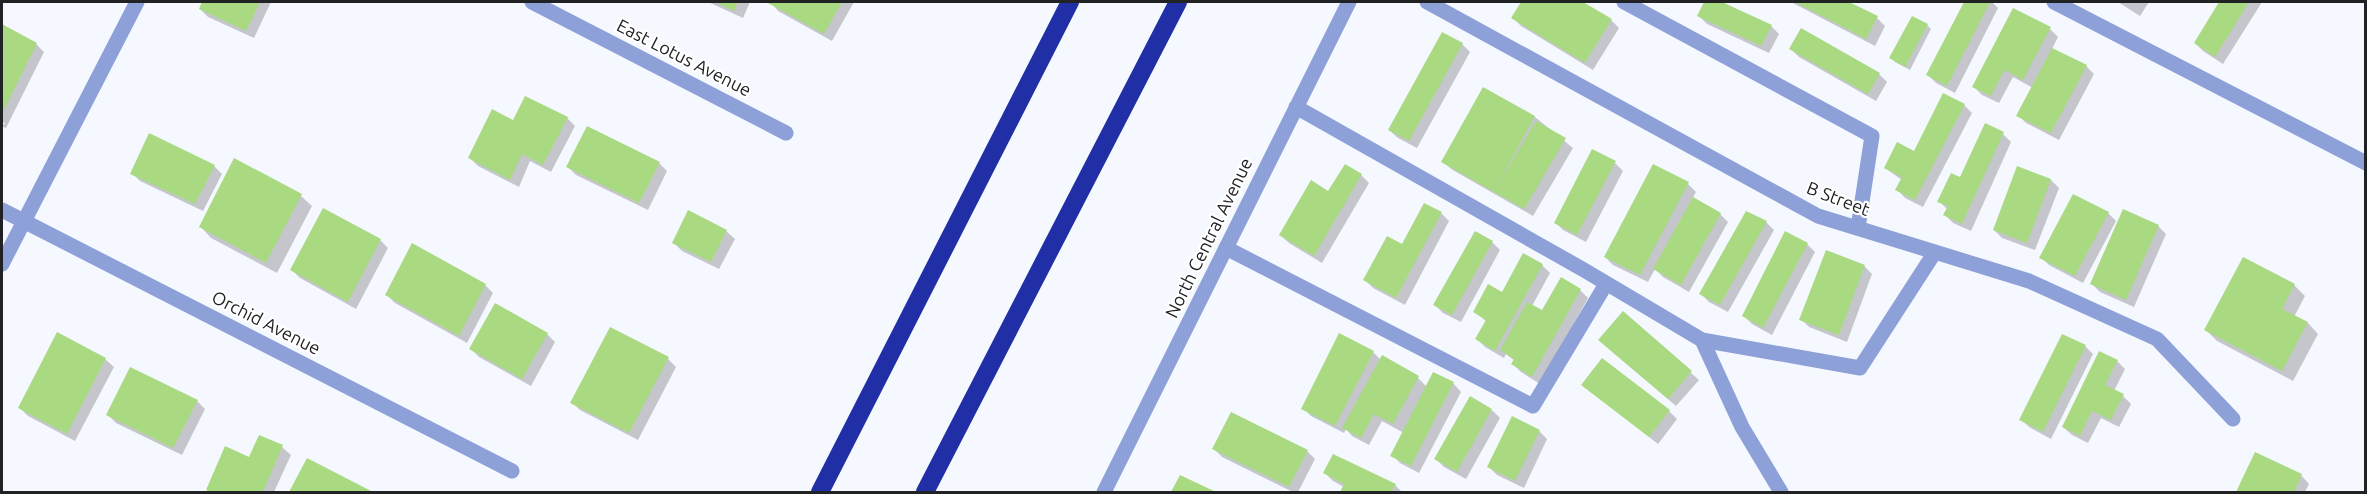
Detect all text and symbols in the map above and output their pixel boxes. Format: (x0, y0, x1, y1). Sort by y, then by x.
street label: East Lotus Avenue (614, 15, 755, 100)
street label: North Central Avenue (1161, 154, 1256, 321)
street label: B Street (1804, 177, 1873, 219)
street label: Orchid Avenue (209, 286, 324, 358)

